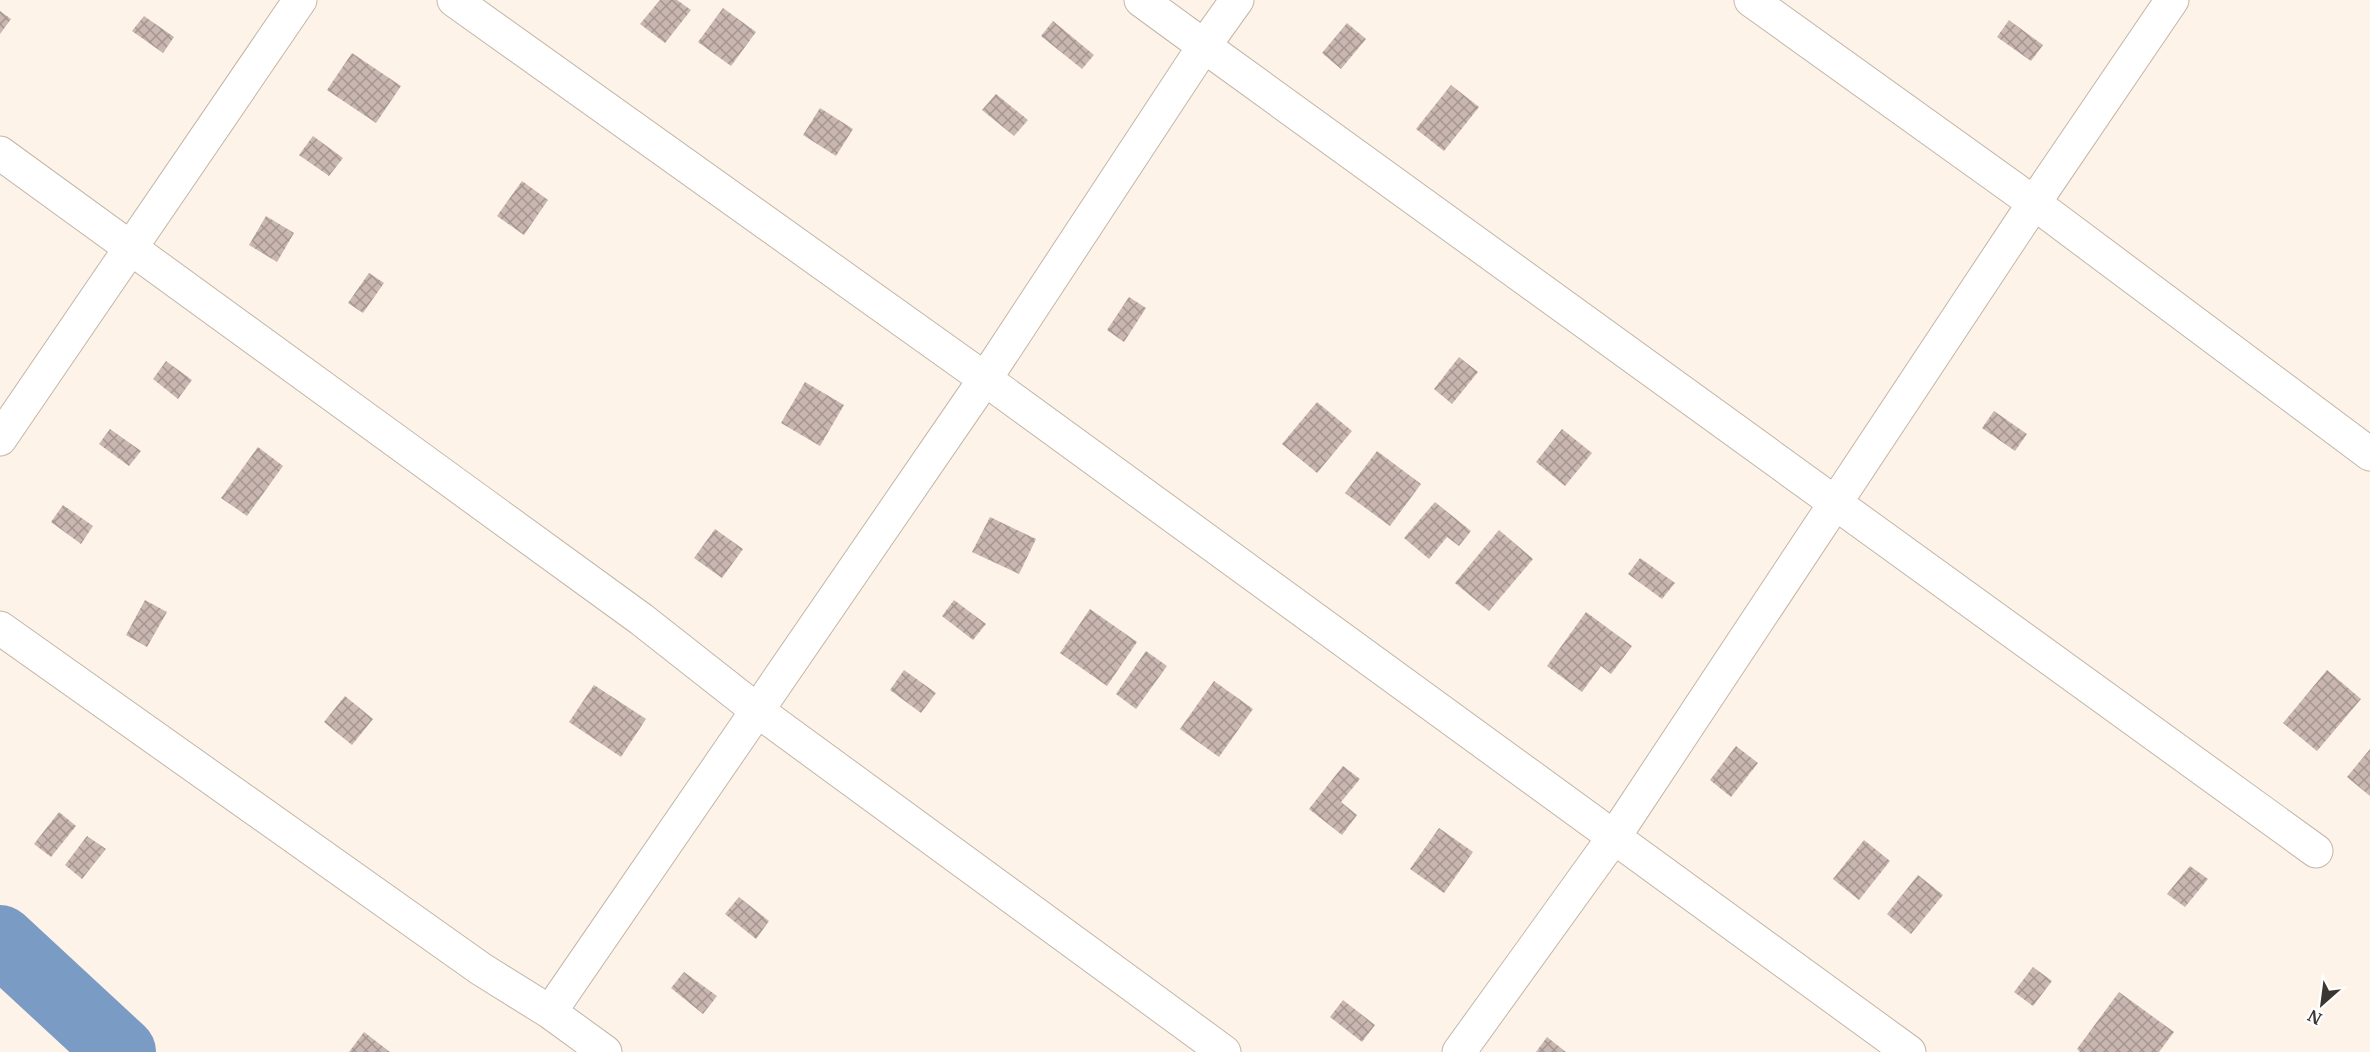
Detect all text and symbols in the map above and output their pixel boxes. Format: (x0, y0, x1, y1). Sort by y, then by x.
north arrow (2292, 974, 2352, 1034)
text: N (2304, 1005, 2325, 1029)

